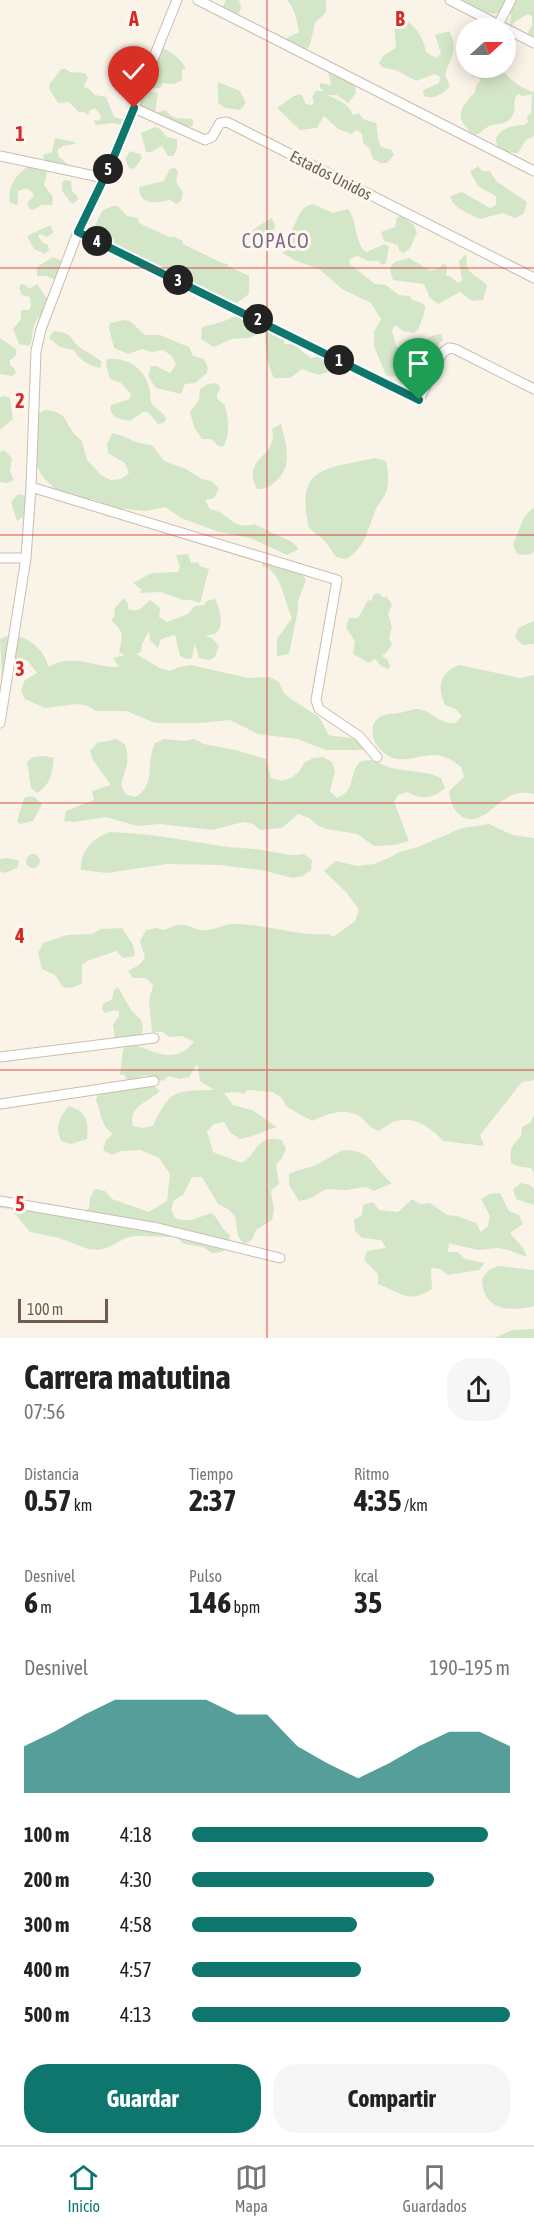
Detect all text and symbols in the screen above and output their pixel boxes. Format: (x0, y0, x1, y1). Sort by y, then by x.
text: A (128, 7, 139, 30)
text: B (395, 7, 405, 30)
north arrow (456, 18, 516, 78)
map controls (456, 18, 516, 78)
pin (108, 46, 159, 108)
icon: check (117, 55, 150, 88)
text: 1 (15, 122, 25, 145)
street label: Estados Unidos (287, 147, 375, 203)
pin: 5 (93, 154, 123, 184)
text: 5 (104, 160, 112, 178)
pin: 4 (82, 226, 112, 256)
district label: COPACO (242, 229, 310, 252)
text: 4 (93, 232, 101, 250)
pin: 3 (163, 265, 193, 295)
text: 3 (174, 271, 182, 289)
pin: 2 (243, 304, 273, 334)
text: 2 (254, 310, 262, 328)
pin (393, 338, 444, 400)
pin: 1 (324, 345, 354, 375)
icon: arrive (402, 347, 435, 380)
text: 1 (335, 351, 343, 369)
text: 2 (15, 389, 25, 412)
text: 3 (15, 657, 25, 680)
text: 4 (14, 924, 25, 947)
text: 5 (15, 1192, 25, 1215)
scale bar (18, 1296, 108, 1324)
text: 100 m (27, 1300, 63, 1318)
text: Carrera matutina (24, 1358, 231, 1396)
button: share (447, 1358, 510, 1421)
text: 07:56 (24, 1400, 65, 1423)
text: Distancia (24, 1465, 79, 1483)
text: Tiempo (189, 1465, 233, 1483)
text: Ritmo (354, 1465, 389, 1483)
text: 0.57 (24, 1483, 72, 1517)
text: 2:37 (189, 1483, 237, 1517)
text: 4:35 (354, 1483, 402, 1517)
text: km (72, 1496, 92, 1514)
text: /km (402, 1496, 428, 1514)
text: Desnivel (24, 1567, 75, 1585)
text: Pulso (189, 1567, 222, 1585)
text: kcal (354, 1567, 378, 1585)
text: 6 (24, 1585, 38, 1619)
text: 146 (189, 1585, 231, 1619)
text: 35 (354, 1585, 382, 1619)
text: m (38, 1598, 52, 1616)
text: bpm (231, 1598, 260, 1616)
text: Desnivel (24, 1656, 88, 1679)
text: 190–195 m (429, 1656, 510, 1679)
text: 100 m (24, 1823, 69, 1846)
text: 4:18 (120, 1823, 152, 1846)
text: 200 m (24, 1868, 69, 1891)
text: 4:30 (120, 1868, 152, 1891)
text: 300 m (24, 1913, 69, 1936)
text: 4:58 (120, 1913, 152, 1936)
text: 400 m (24, 1958, 69, 1981)
text: 4:57 (120, 1958, 152, 1981)
text: 500 m (24, 2003, 69, 2026)
text: 4:13 (120, 2003, 152, 2026)
button: Guardar (24, 2064, 261, 2133)
button: Compartir (273, 2064, 510, 2133)
tab: Inicio (67, 2161, 100, 2215)
tab: Mapa (235, 2161, 268, 2215)
tab: Guardados (403, 2161, 467, 2215)

